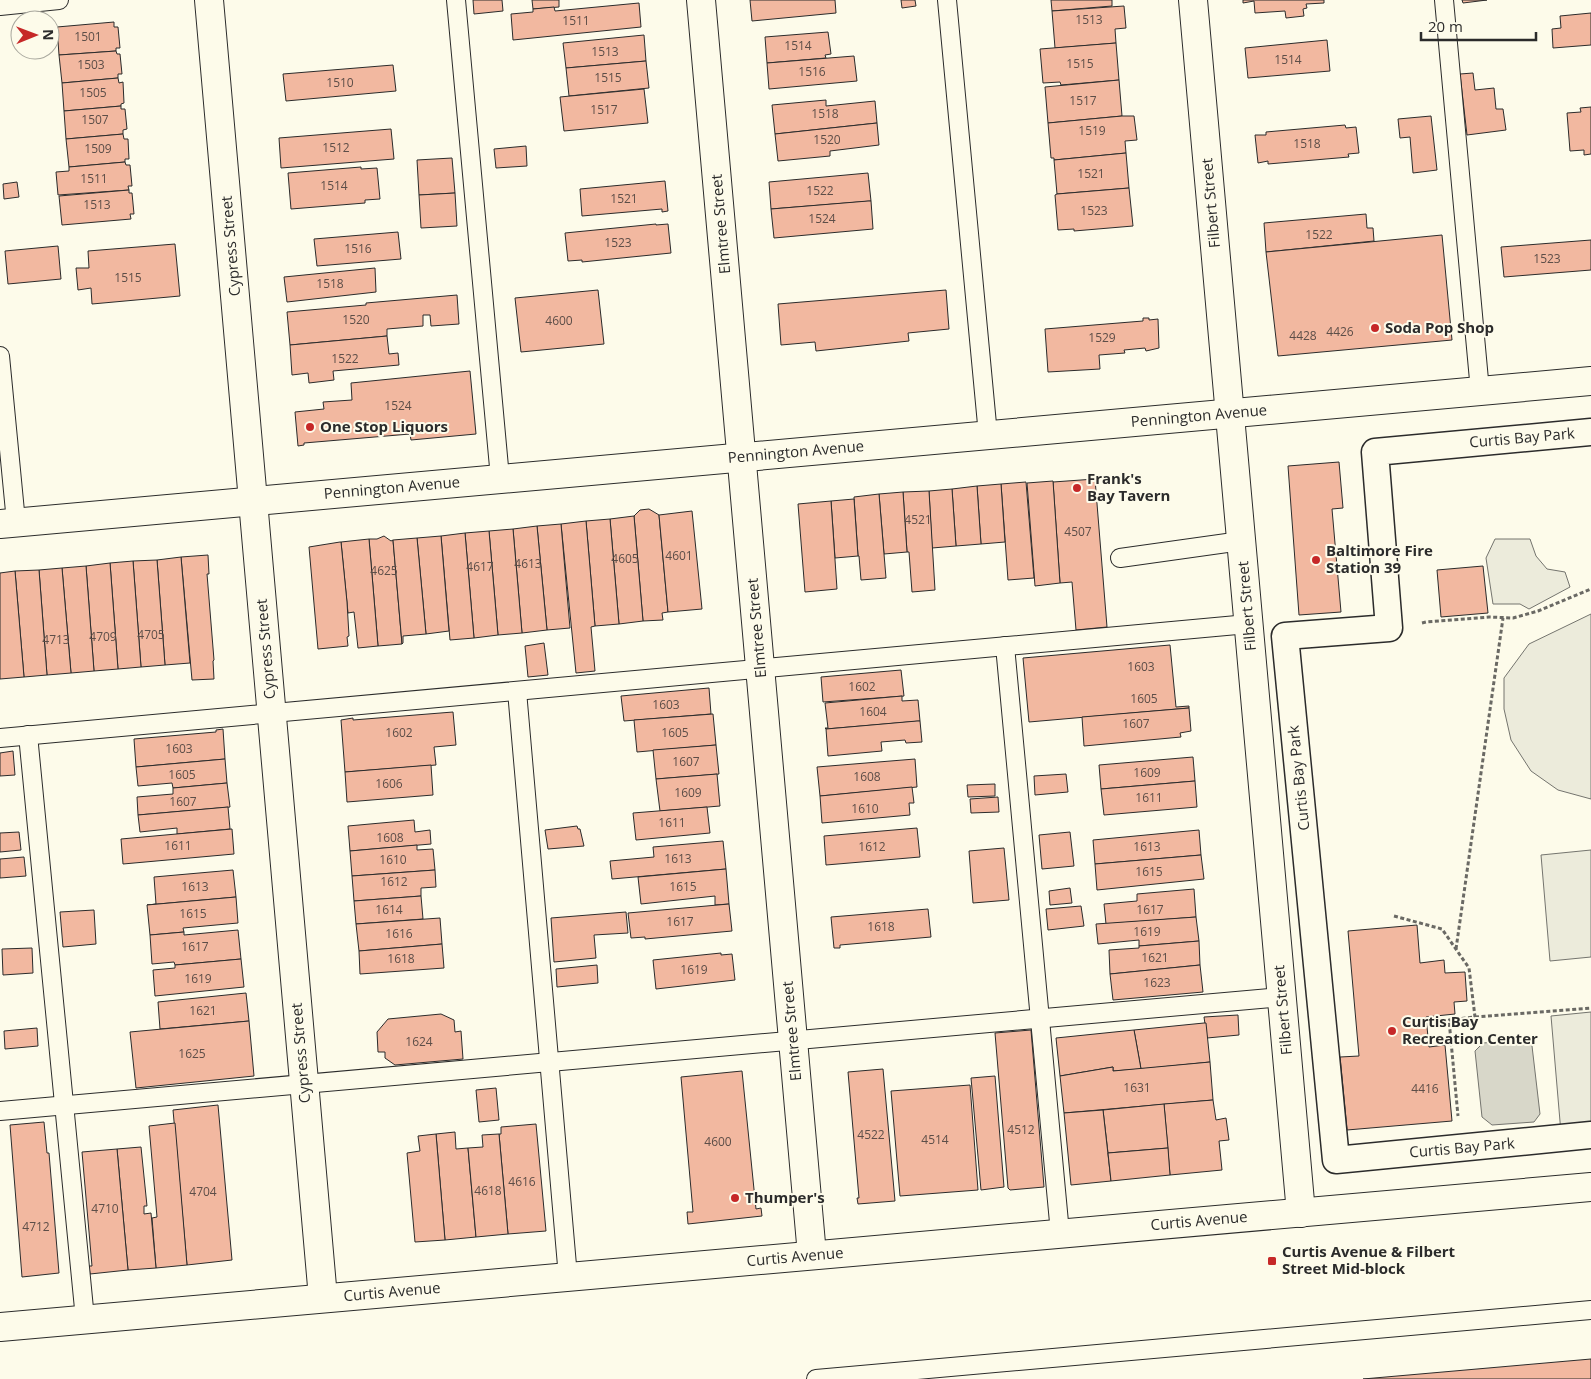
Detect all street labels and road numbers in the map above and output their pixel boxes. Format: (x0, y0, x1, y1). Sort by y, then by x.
street label: Filbert Street (1196, 157, 1224, 249)
street label: Elmtree Street (706, 173, 734, 275)
street label: Cypress Street (216, 195, 244, 297)
street label: Pennington Avenue (1130, 399, 1268, 431)
street label: Curtis Bay Park (1468, 422, 1576, 452)
street label: Pennington Avenue (727, 435, 865, 467)
street label: Pennington Avenue (323, 471, 461, 503)
street label: Filbert Street (1232, 560, 1260, 652)
street label: Elmtree Street (742, 577, 770, 679)
street label: Cypress Street (251, 598, 279, 700)
street label: Curtis Bay Park (1283, 724, 1313, 832)
street label: Filbert Street (1268, 964, 1296, 1056)
street label: Elmtree Street (777, 980, 805, 1082)
street label: Cypress Street (286, 1002, 314, 1104)
street label: Curtis Bay Park (1408, 1132, 1516, 1162)
street label: Curtis Avenue (1150, 1206, 1248, 1234)
street label: Curtis Avenue (746, 1242, 844, 1270)
street label: Curtis Avenue (343, 1277, 441, 1305)

